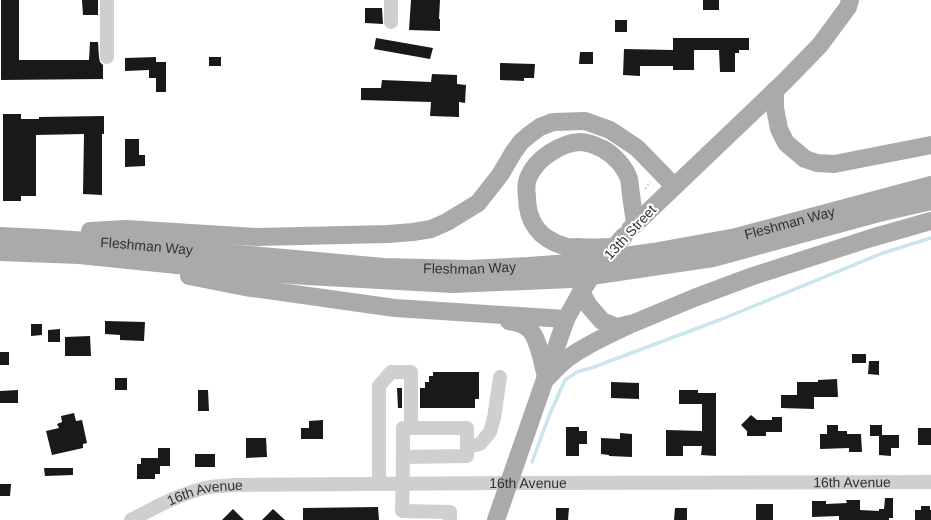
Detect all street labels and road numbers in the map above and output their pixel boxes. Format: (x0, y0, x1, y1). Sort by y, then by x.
street label: 13th Street (601, 201, 659, 263)
street label: Fleshman Way (743, 203, 836, 242)
street label: Fleshman Way (100, 234, 194, 258)
street label: Fleshman Way (423, 259, 516, 277)
street label: 16th Avenue (813, 474, 891, 490)
street label: 16th Avenue (489, 475, 567, 491)
street label: 16th Avenue (164, 477, 243, 509)

